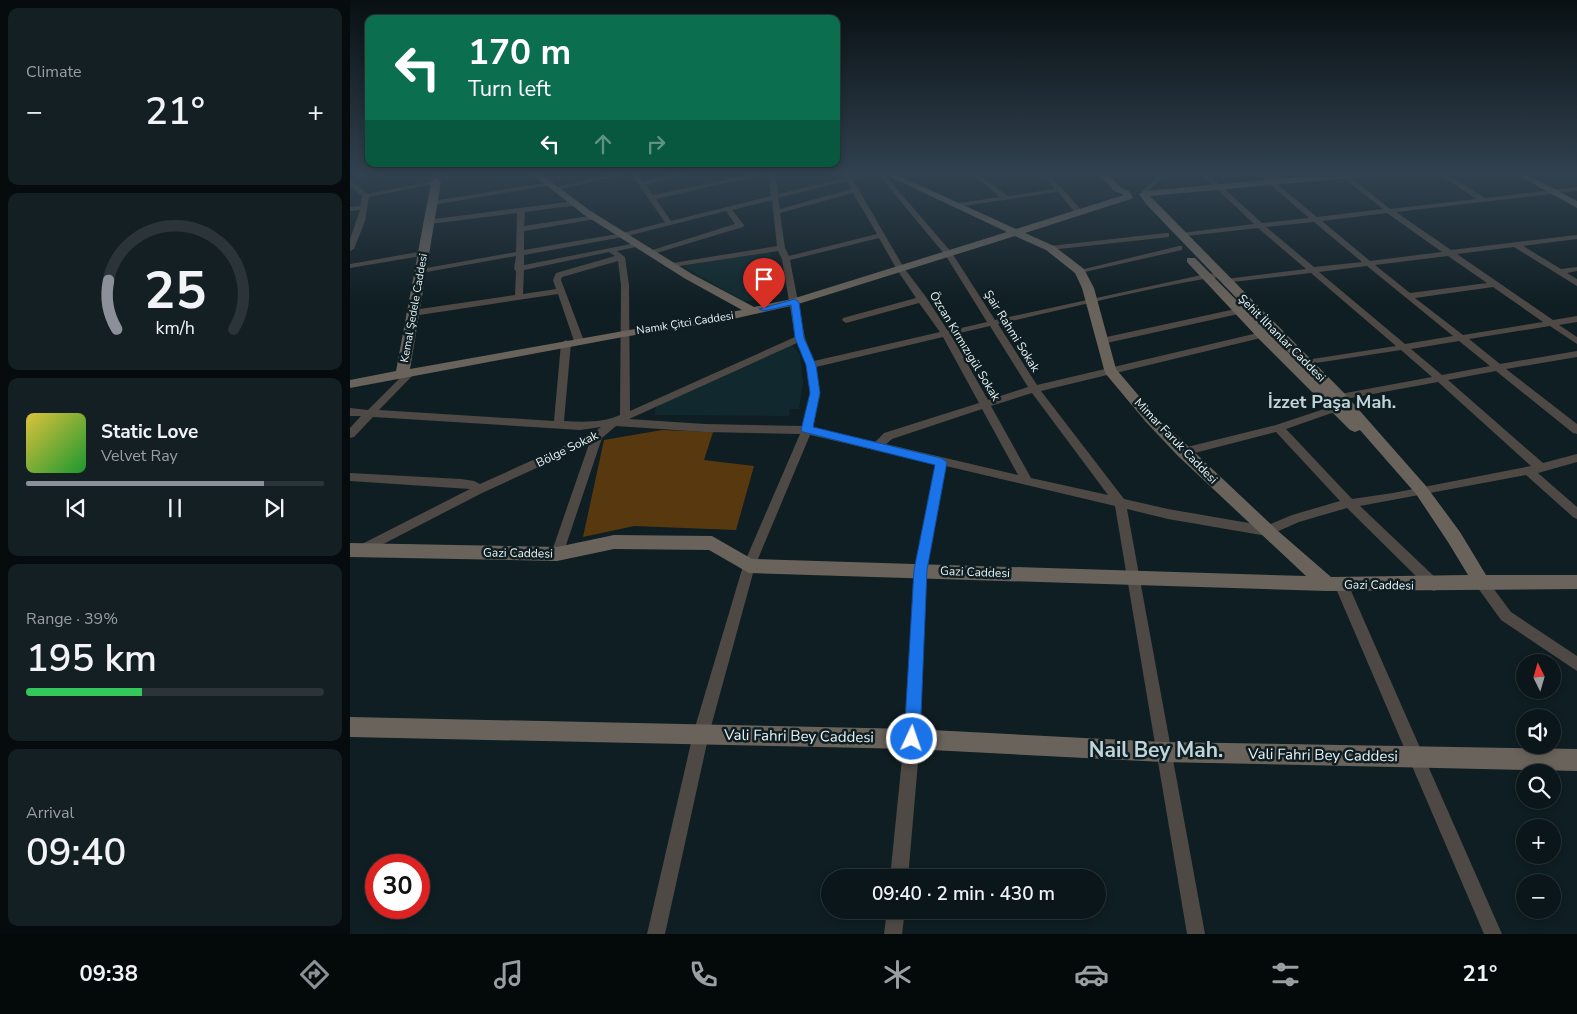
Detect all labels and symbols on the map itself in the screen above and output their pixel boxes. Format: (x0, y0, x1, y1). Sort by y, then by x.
street label: Kemal Şedele Caddesi (397, 252, 431, 364)
pin (743, 258, 785, 309)
street label: Şair Rahmi Sokak (980, 287, 1044, 376)
street label: Özcan Kırmızıgül Sokak (926, 288, 1005, 405)
street label: Şehit İlhanlar Caddesi (1235, 291, 1329, 385)
street label: Namık Çitci Caddesi (635, 308, 735, 338)
district label: İzzet Paşa Mah. (1268, 390, 1396, 414)
street label: Mimar Faruk Caddesi (1131, 395, 1221, 487)
street label: Bölge Sokak (533, 427, 602, 471)
street label: Gazi Caddesi (483, 544, 553, 562)
street label: Gazi Caddesi (940, 563, 1010, 581)
street label: Gazi Caddesi (1344, 576, 1414, 594)
north arrow (1516, 654, 1561, 699)
position arrow (885, 712, 937, 764)
street label: Vali Fahri Bey Caddesi (723, 725, 874, 747)
district label: Nail Bey Mah. (1089, 736, 1223, 764)
street label: Vali Fahri Bey Caddesi (1247, 744, 1398, 766)
speed limit sign: 30 (365, 854, 430, 919)

